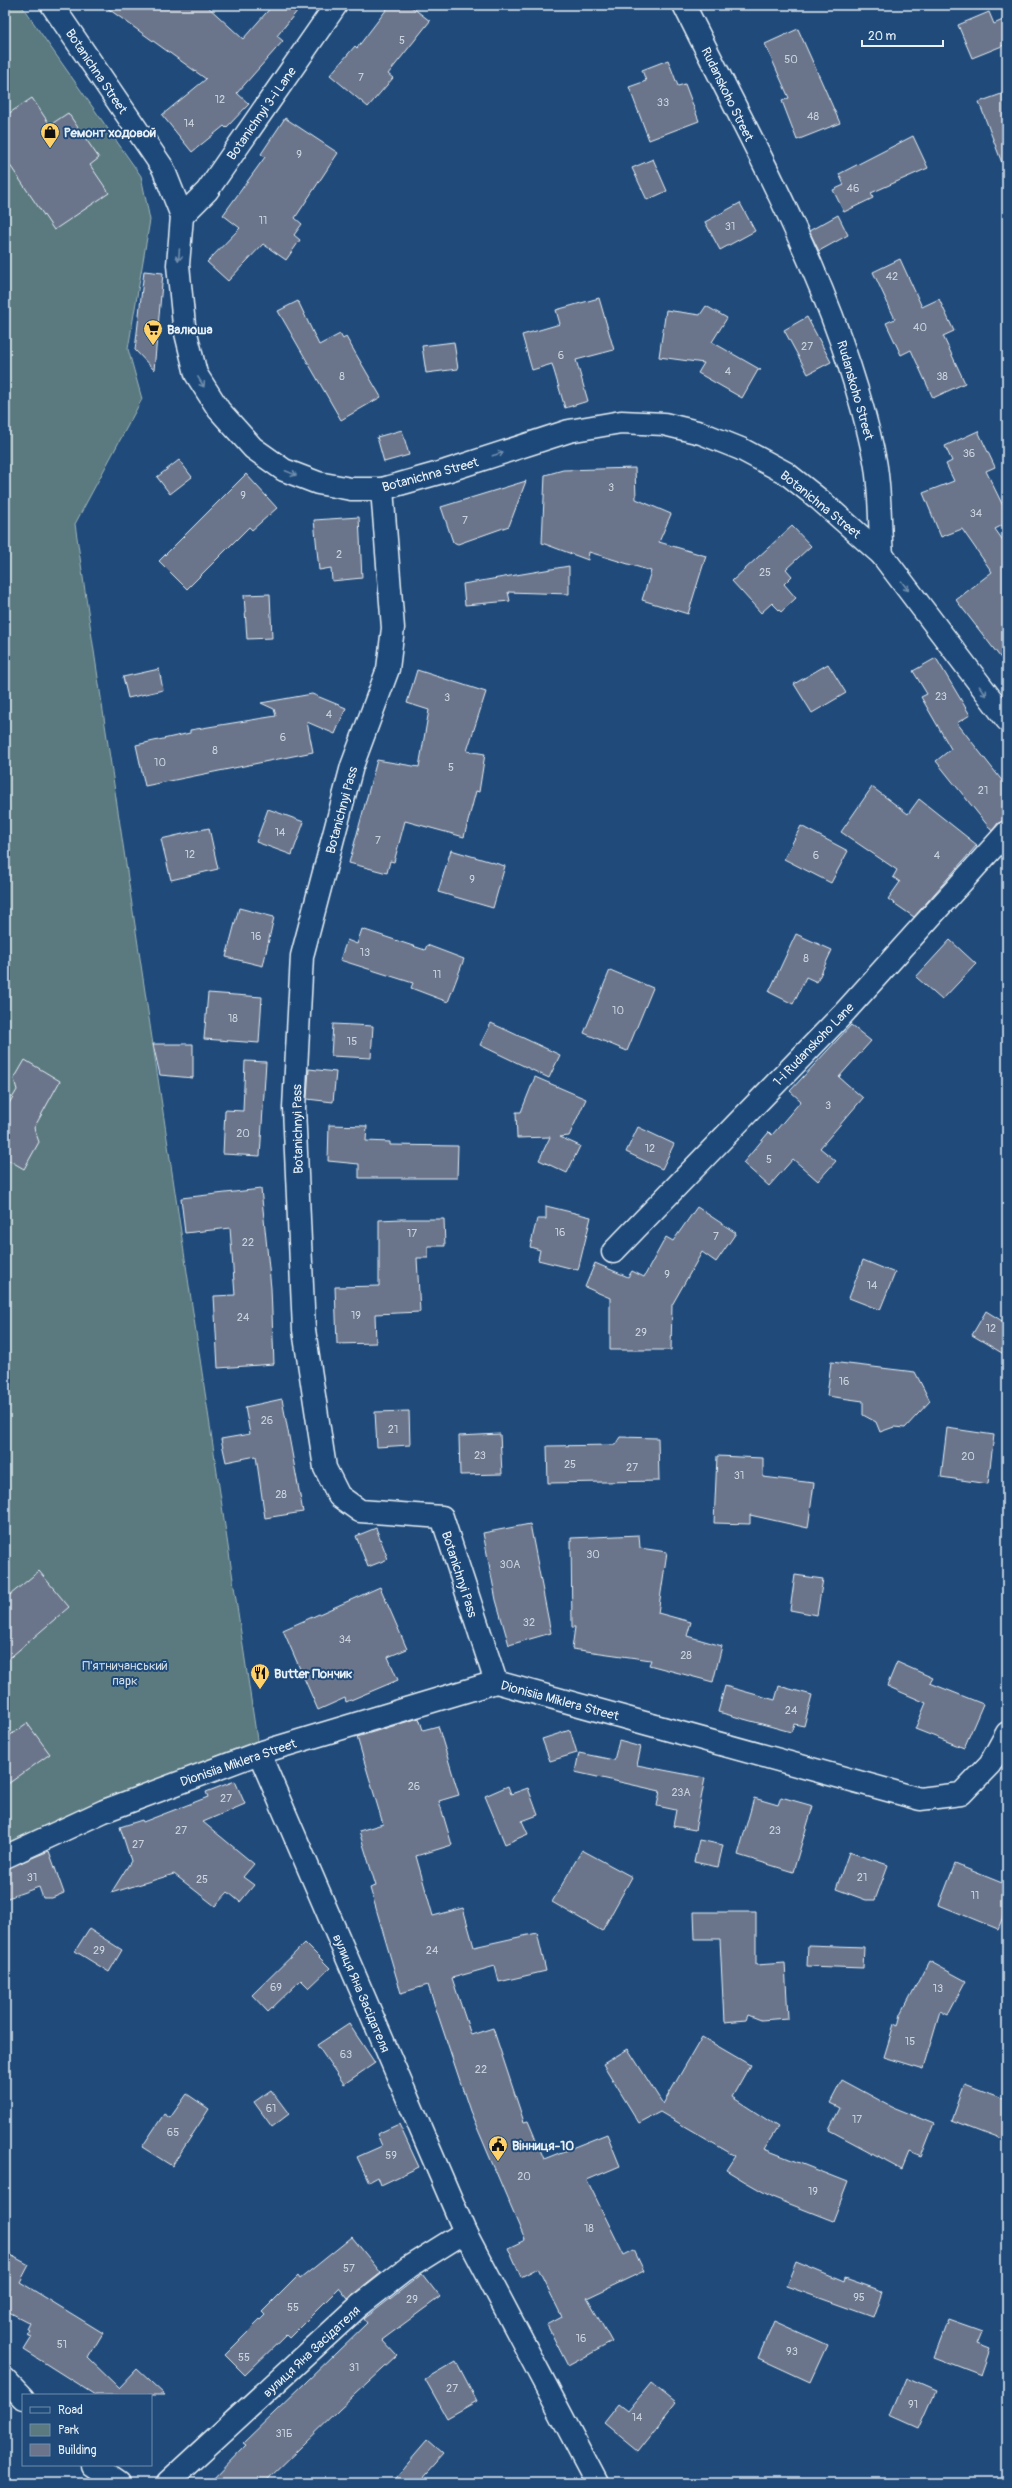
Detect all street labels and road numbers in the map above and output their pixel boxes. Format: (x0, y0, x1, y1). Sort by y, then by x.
street label: Botanichna Street (62, 26, 131, 118)
street label: Rudanskoho Street (697, 45, 757, 145)
street label: Botanichnyi 3-i Lane (224, 63, 300, 163)
street label: Rudanskoho Street (833, 339, 877, 443)
street label: Botanichna Street (380, 454, 481, 496)
street label: Botanichna Street (777, 467, 864, 543)
street label: Botanichnyi Pass (323, 765, 361, 856)
street label: 1-i Rudanskoho Lane (770, 999, 858, 1090)
street label: Botanichnyi Pass (289, 1084, 307, 1174)
street label: Botanichnyi Pass (438, 1529, 481, 1620)
street label: Dionisiia Miklera Street (499, 1677, 621, 1725)
street label: Dionisiia Miklera Street (178, 1735, 299, 1790)
street label: вулиця Яна Засідателя (329, 1932, 393, 2055)
street label: вулиця Яна Засідателя (260, 2303, 364, 2401)

